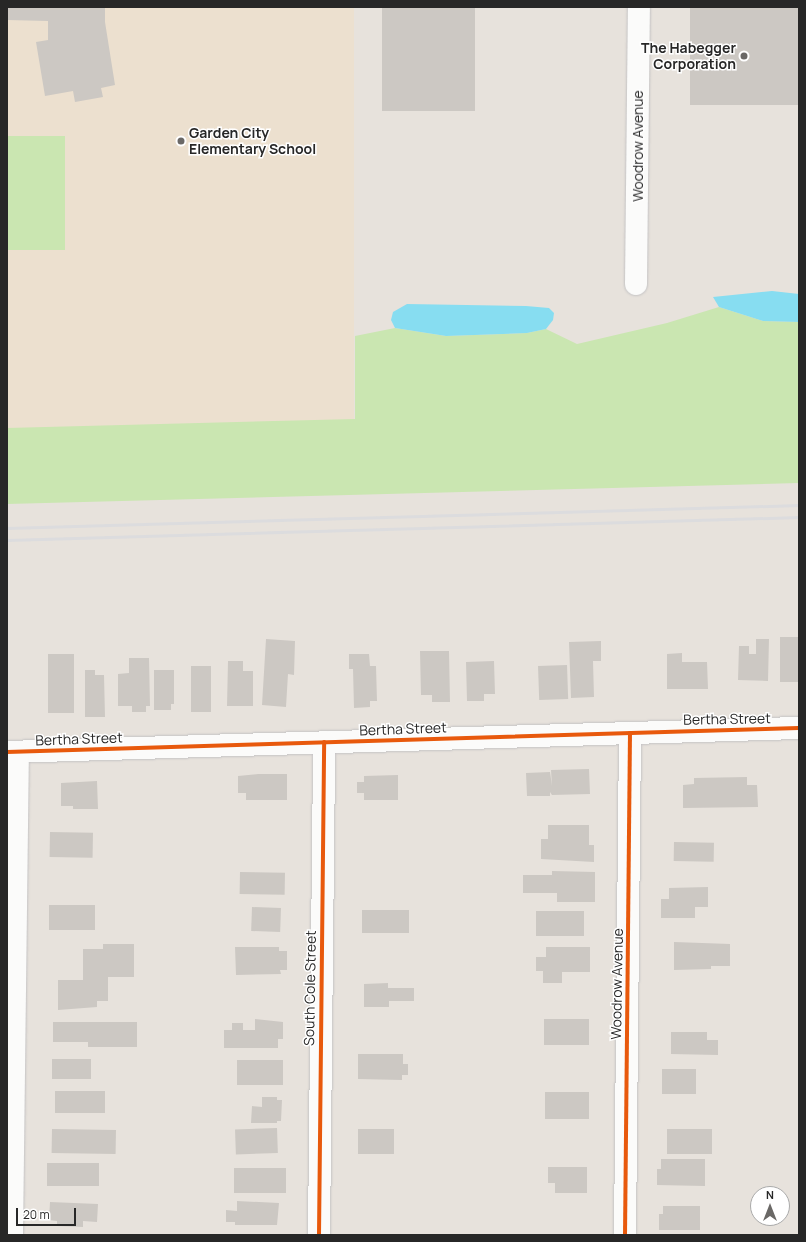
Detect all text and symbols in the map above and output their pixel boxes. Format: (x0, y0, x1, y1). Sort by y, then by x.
place label: The Habegger Corporation (641, 40, 736, 72)
marker: The Habegger Corporation (739, 51, 749, 61)
street label: Woodrow Avenue (630, 90, 646, 202)
place label: Garden City Elementary School (189, 125, 316, 158)
marker: Garden City Elementary School (176, 136, 186, 146)
street label: Bertha Street (683, 710, 771, 728)
street label: Bertha Street (359, 719, 447, 739)
street label: Bertha Street (35, 729, 123, 749)
street label: Woodrow Avenue (608, 928, 626, 1040)
street label: South Cole Street (301, 930, 319, 1046)
north arrow (750, 1186, 790, 1226)
text: N (766, 1187, 774, 1202)
scale bar (18, 1200, 78, 1226)
text: 20 m (23, 1206, 50, 1223)

